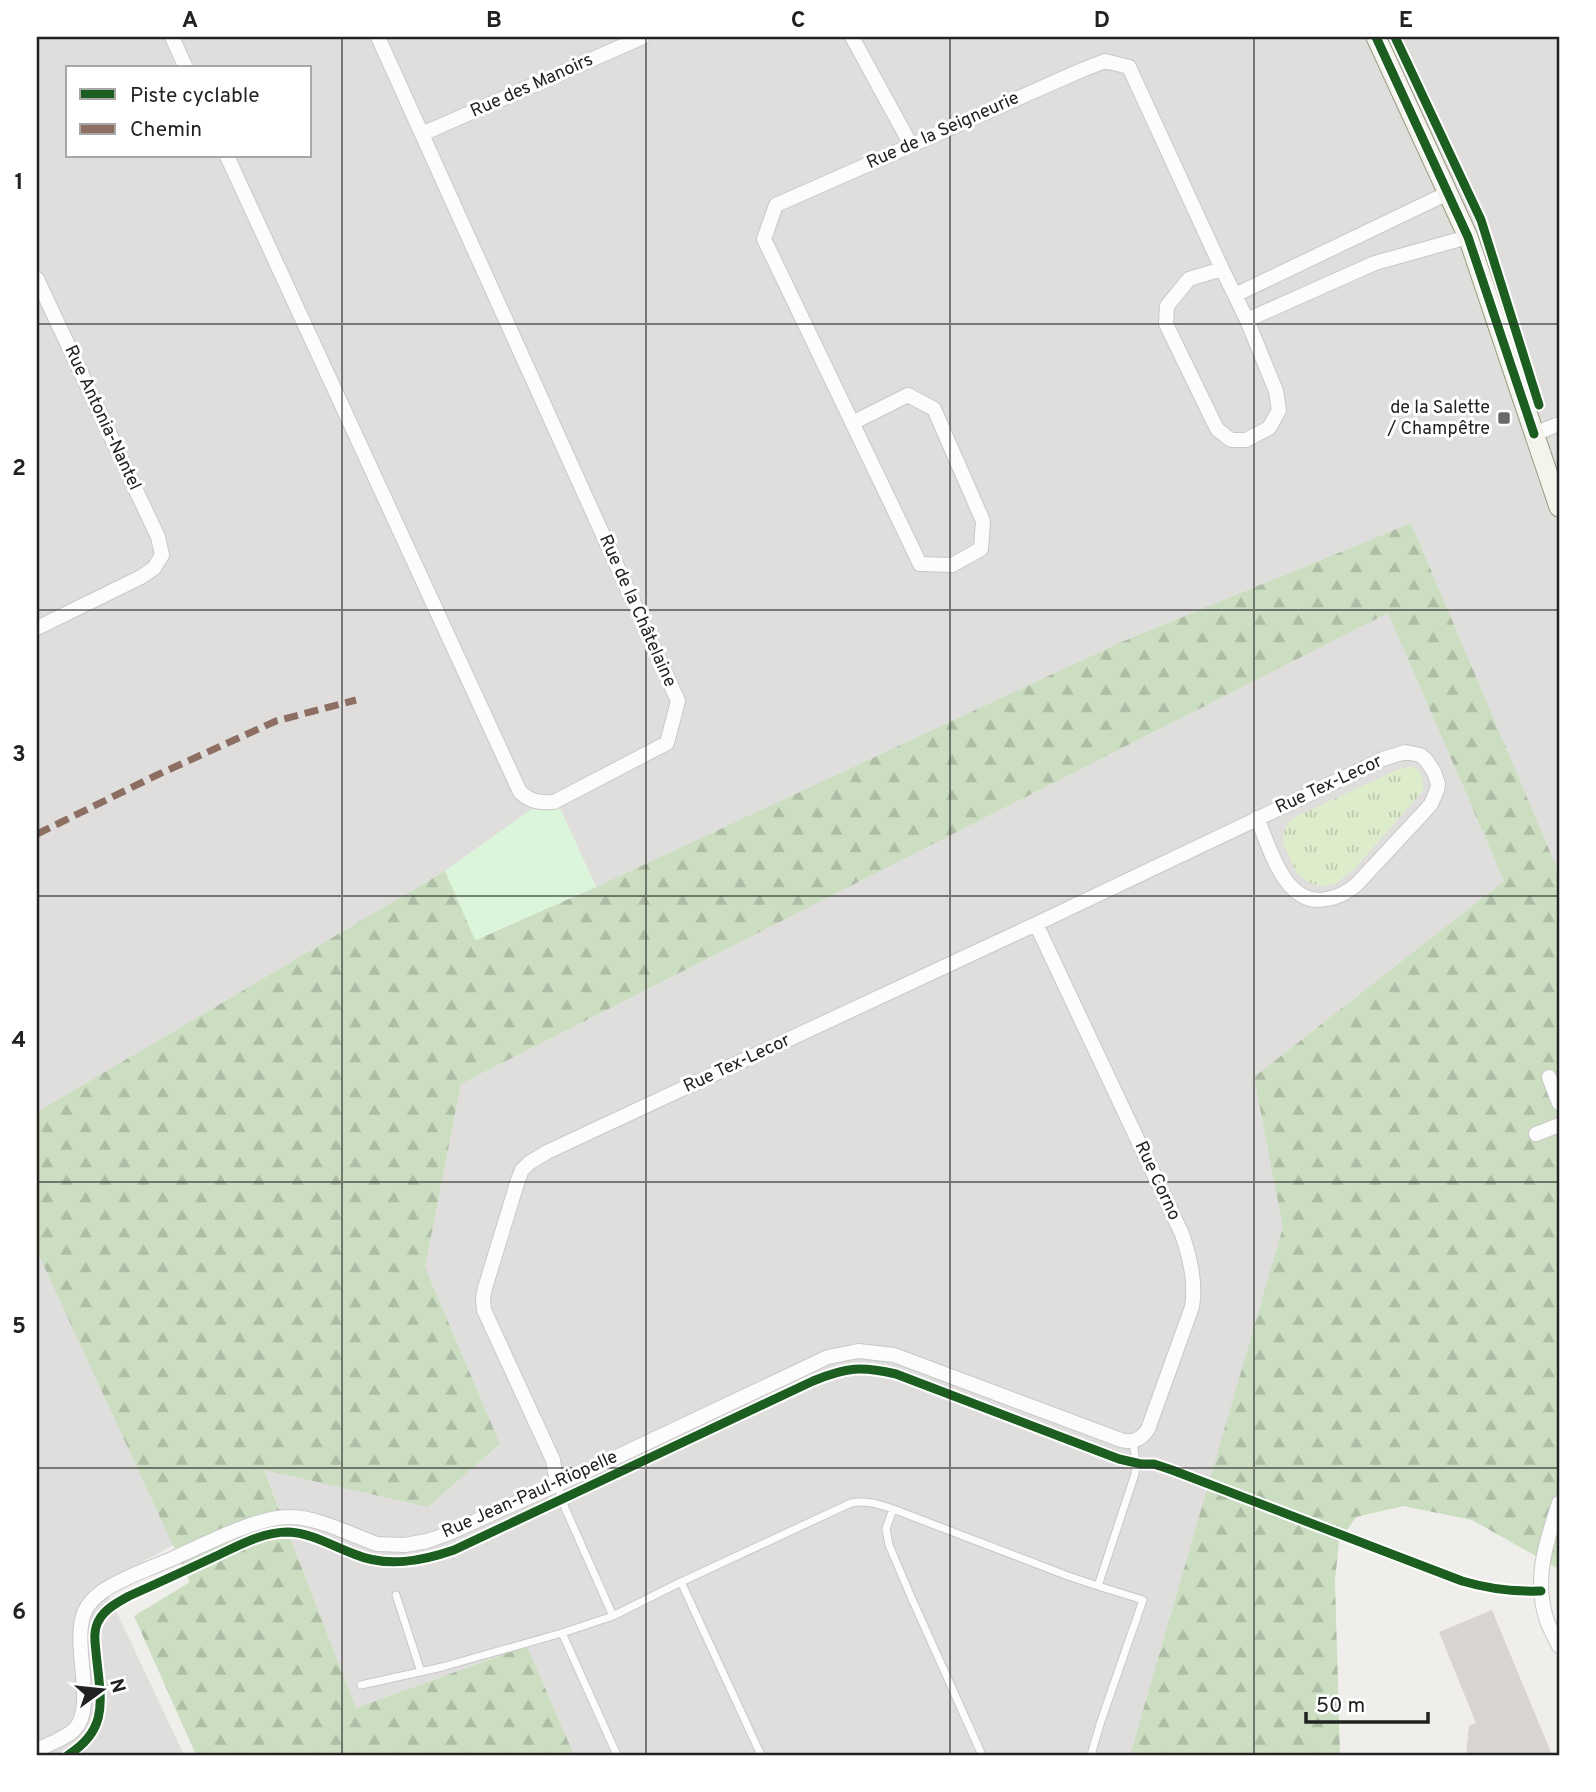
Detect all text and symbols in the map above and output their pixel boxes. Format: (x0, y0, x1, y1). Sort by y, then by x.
text: A (182, 7, 198, 36)
text: B (486, 7, 502, 36)
text: C (791, 7, 805, 36)
text: D (1094, 7, 1110, 36)
text: E (1399, 7, 1413, 36)
street label: Rue des Manoirs (467, 49, 597, 123)
legend (66, 66, 312, 158)
text: Piste cyclable (130, 83, 260, 110)
street label: Rue de la Seigneurie (863, 87, 1023, 175)
text: Chemin (130, 117, 202, 144)
text: 1 (14, 169, 24, 198)
street label: Rue Antonia-Nantel (58, 342, 146, 494)
place label: de la Salette / Champêtre (1386, 397, 1490, 441)
marker: de la Salette / Champêtre (1496, 410, 1512, 426)
text: 2 (12, 455, 26, 484)
street label: Rue de la Châtelaine (593, 531, 681, 691)
text: 3 (12, 741, 26, 770)
street label: Rue Tex-Lecor (1272, 750, 1386, 820)
text: 4 (12, 1027, 26, 1056)
street label: Rue Tex-Lecor (680, 1029, 794, 1099)
street label: Rue Corno (1129, 1138, 1185, 1224)
text: 5 (12, 1313, 26, 1342)
street label: Rue Jean-Paul-Riopelle (439, 1446, 621, 1544)
text: 6 (12, 1599, 26, 1628)
north arrow (66, 1656, 136, 1726)
text: N (103, 1676, 130, 1696)
scale bar (1306, 1680, 1428, 1724)
text: 50 m (1316, 1693, 1365, 1720)

